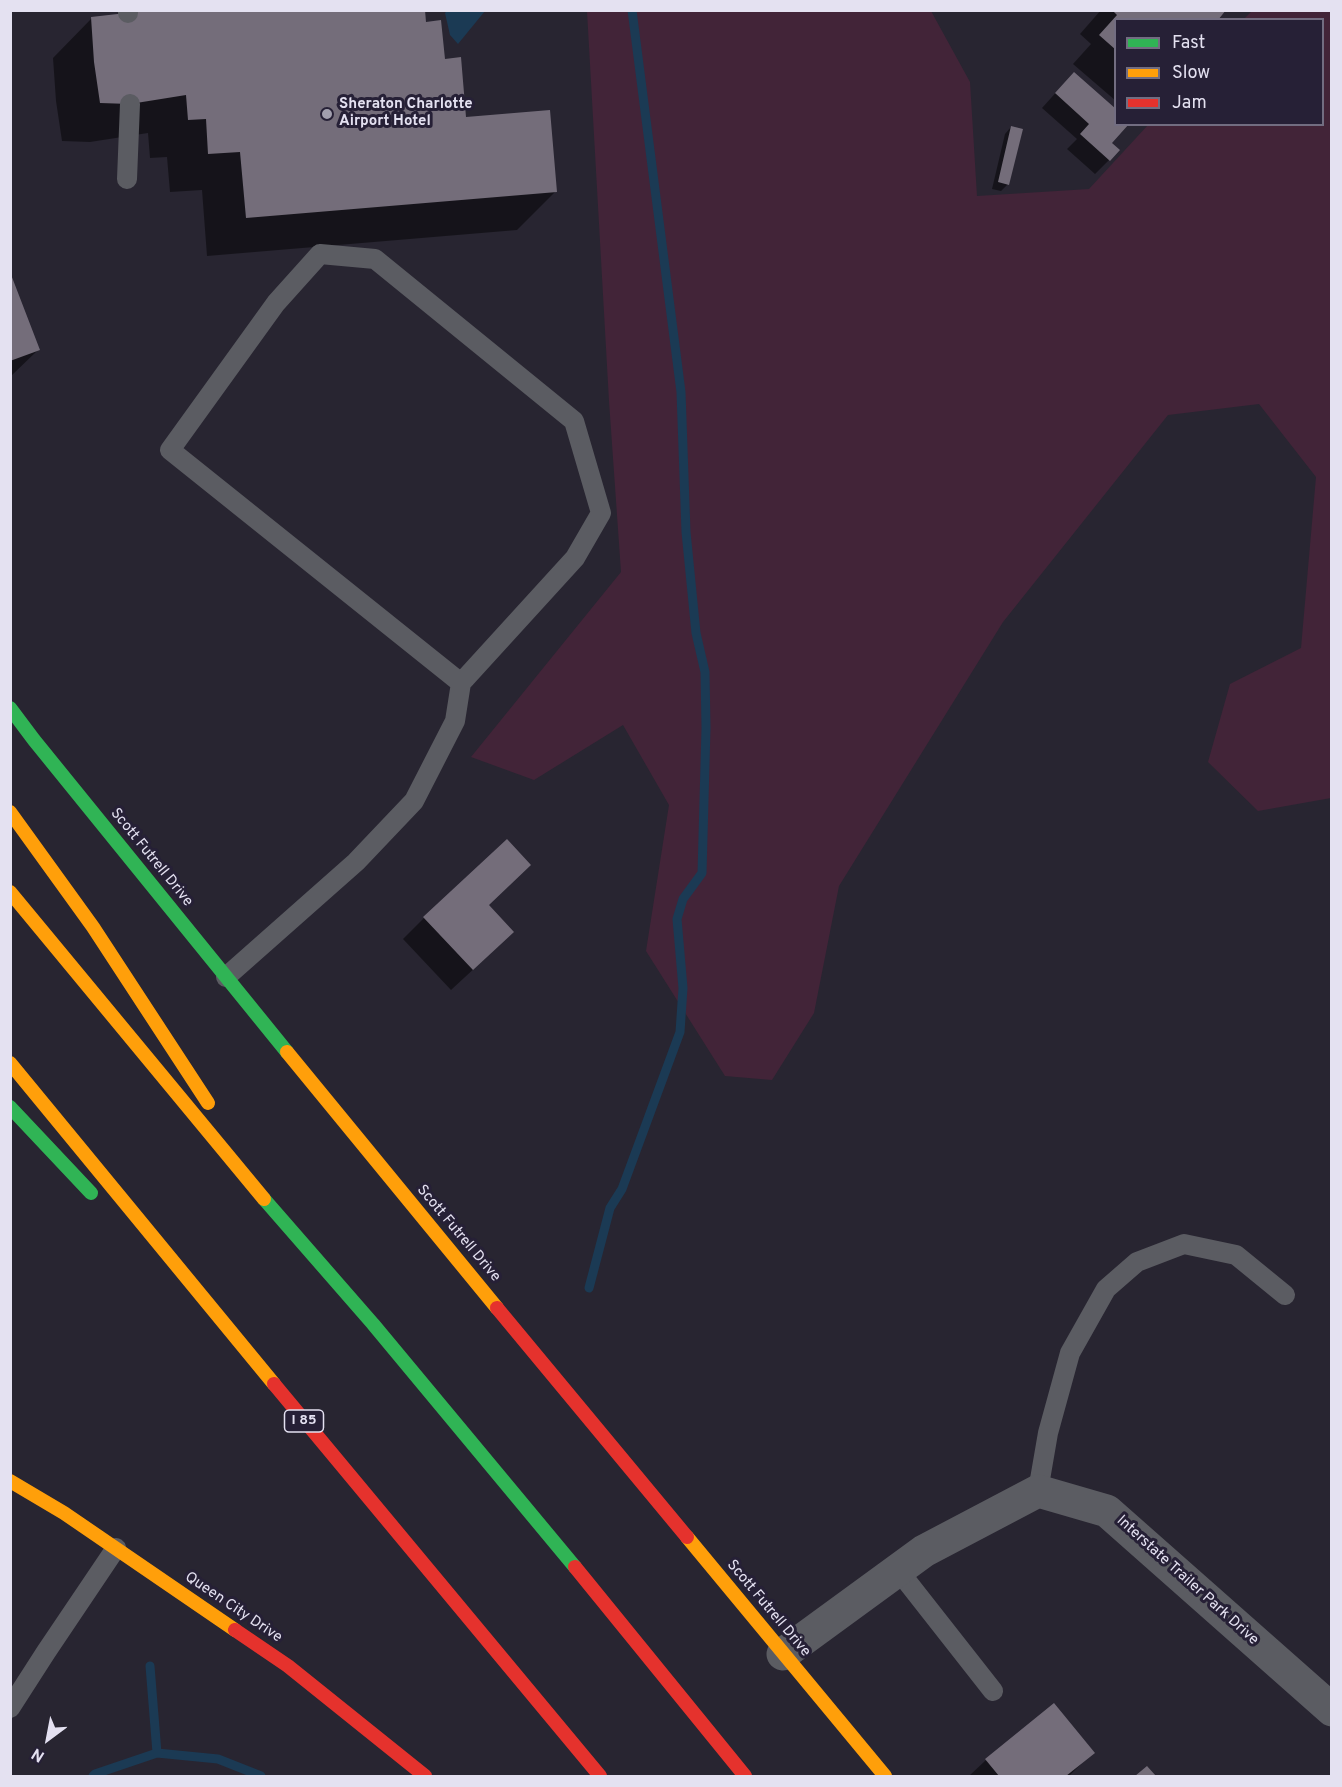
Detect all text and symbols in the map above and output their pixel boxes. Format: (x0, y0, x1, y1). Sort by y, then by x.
legend (1114, 18, 1324, 126)
text: Fast (1172, 32, 1205, 55)
text: Slow (1172, 62, 1210, 85)
text: Jam (1172, 92, 1207, 115)
place label: Sheraton Charlotte Airport Hotel (339, 96, 473, 131)
marker: Sheraton Charlotte Airport Hotel (320, 107, 334, 121)
street label: Scott Futrell Drive (106, 805, 196, 911)
street label: Scott Futrell Drive (412, 1182, 504, 1286)
road number: I 85 (284, 1410, 324, 1432)
street label: Interstate Trailer Park Drive (1112, 1512, 1262, 1650)
street label: Scott Futrell Drive (722, 1557, 814, 1661)
street label: Queen City Drive (181, 1569, 285, 1647)
north arrow (18, 1709, 78, 1769)
text: N (28, 1743, 49, 1766)

